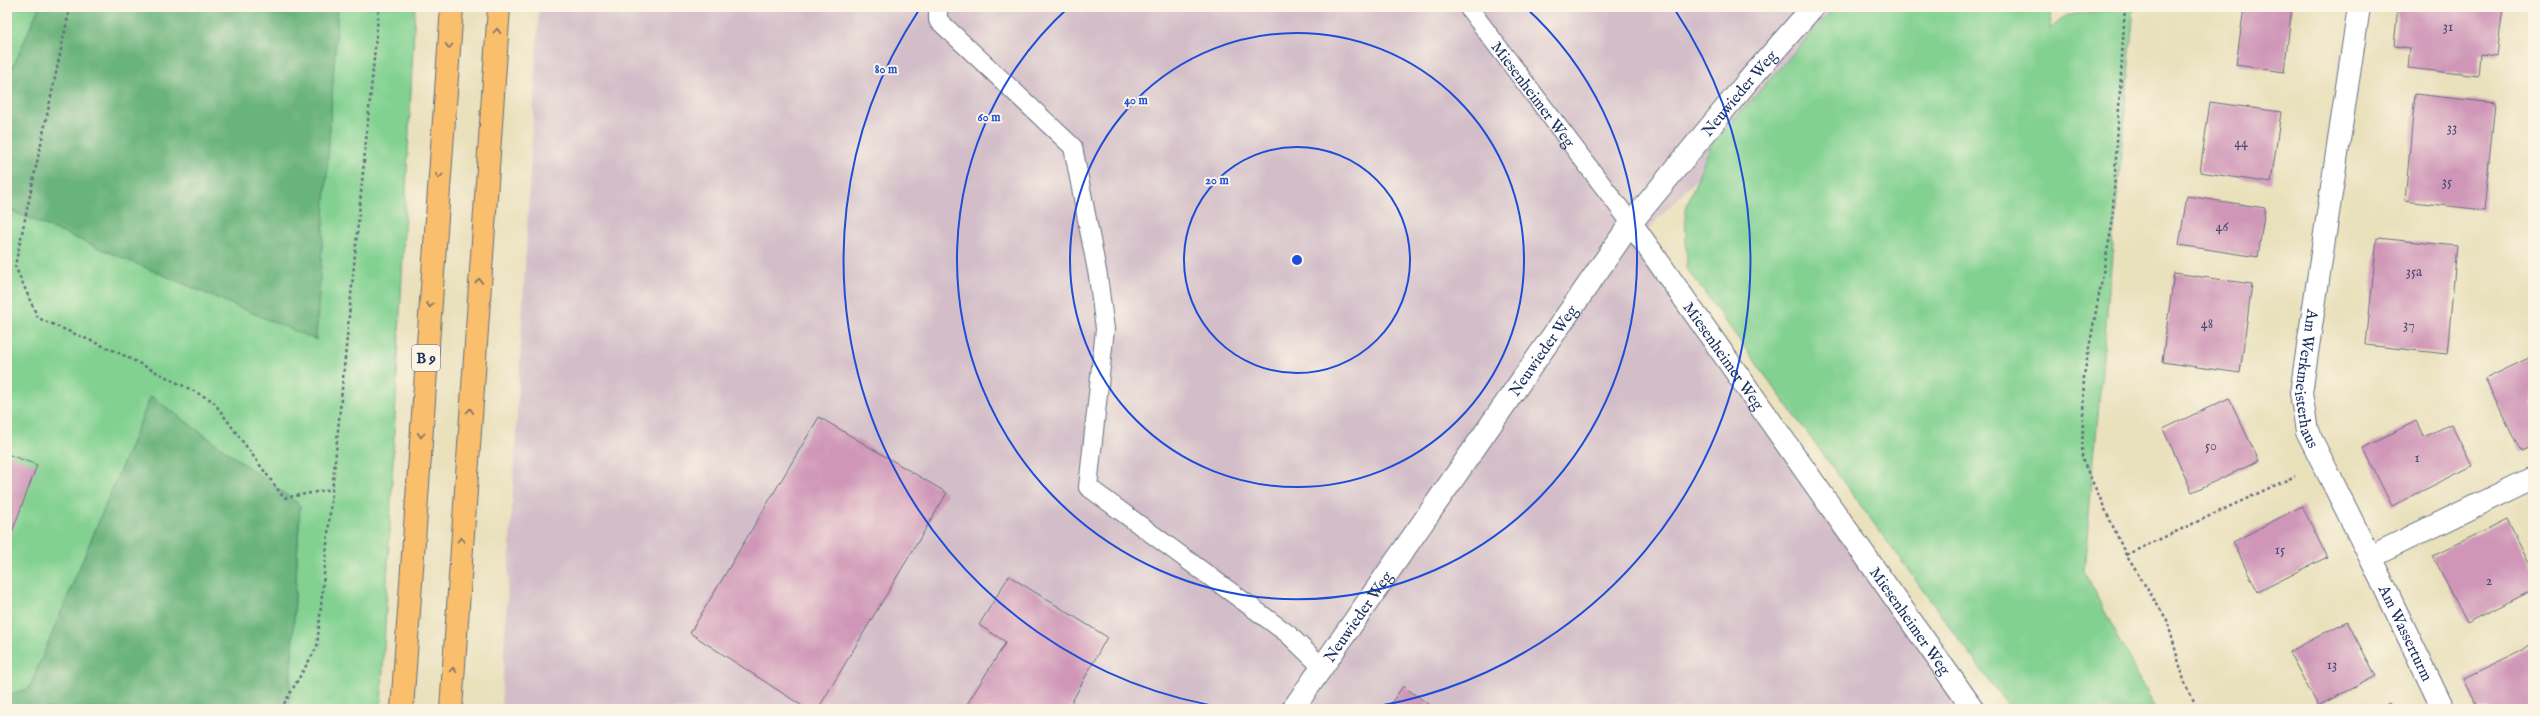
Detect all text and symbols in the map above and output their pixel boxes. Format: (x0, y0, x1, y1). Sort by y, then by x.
house number: 31 (2443, 18, 2453, 36)
one-way arrow (493, 28, 502, 34)
street label: Miesenheimer Weg (1486, 38, 1579, 152)
one-way arrow (444, 43, 453, 49)
street label: Neuwieder Weg (1698, 47, 1783, 141)
text: 80 m (875, 62, 898, 77)
text: 40 m (1124, 93, 1149, 108)
text: 60 m (978, 110, 1001, 125)
house number: 33 (2447, 119, 2457, 137)
house number: 44 (2234, 134, 2248, 152)
one-way arrow (435, 173, 444, 179)
text: 20 m (1205, 173, 1229, 188)
house number: 35 (2442, 173, 2452, 191)
house number: 46 (2216, 218, 2229, 236)
centre of rings (1290, 253, 1304, 267)
house number: 35a (2406, 263, 2423, 281)
one-way arrow (475, 278, 484, 284)
street label: Miesenheimer Weg (1678, 299, 1768, 415)
one-way arrow (425, 302, 434, 308)
street label: Neuwieder Weg (1505, 302, 1583, 401)
street label: Am Werkmeisterhaus (2289, 307, 2322, 452)
house number: 48 (2201, 315, 2213, 333)
house number: 37 (2403, 316, 2415, 334)
road number: B 9 (412, 345, 440, 371)
one-way arrow (466, 408, 475, 414)
one-way arrow (416, 432, 425, 438)
house number: 50 (2205, 437, 2217, 455)
house number: 1 (2414, 449, 2420, 467)
one-way arrow (457, 537, 466, 543)
house number: 15 (2275, 541, 2285, 559)
street label: Miesenheimer Weg (1864, 564, 1954, 680)
street label: Neuwieder Weg (1320, 568, 1398, 667)
house number: 2 (2486, 572, 2493, 590)
street label: Am Wasserturm (2373, 581, 2436, 685)
house number: 13 (2327, 656, 2337, 674)
one-way arrow (449, 667, 457, 673)

